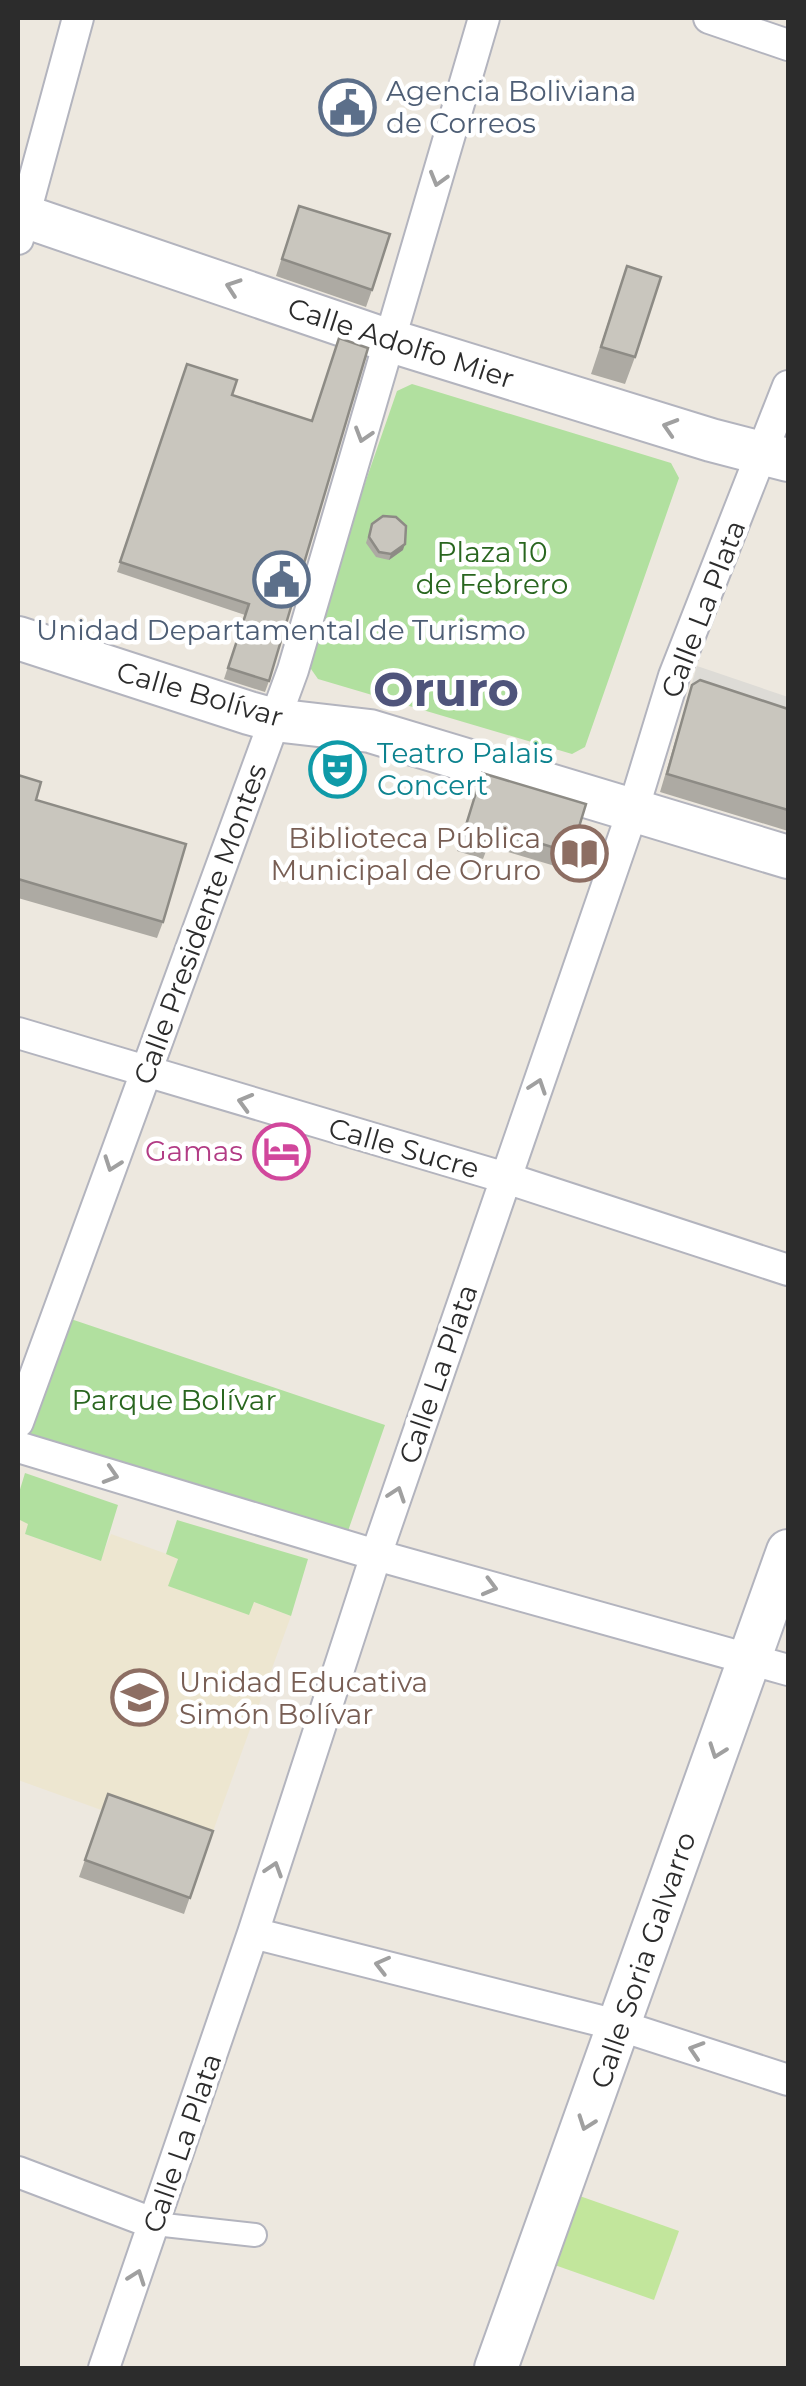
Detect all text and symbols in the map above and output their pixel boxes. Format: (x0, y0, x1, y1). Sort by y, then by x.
place label: Agencia Boliviana de Correos (386, 74, 636, 140)
public building icon: Agencia Boliviana de Correos (317, 77, 377, 137)
one-way arrow (428, 169, 449, 187)
one-way arrow (225, 279, 242, 299)
street label: Calle Adolfo Mier (284, 290, 518, 396)
one-way arrow (662, 418, 679, 439)
one-way arrow (354, 425, 375, 442)
street label: Calle La Plata (654, 515, 752, 703)
park label: Plaza 10 de Febrero (416, 535, 568, 601)
public building icon: Unidad Departamental de Turismo (251, 549, 311, 609)
place label: Unidad Departamental de Turismo (36, 613, 526, 647)
street label: Calle Bolívar (113, 654, 287, 734)
district label: Oruro (373, 660, 519, 718)
place label: Teatro Palais Concert (377, 736, 553, 802)
theatre icon: Teatro Palais Concert (308, 739, 368, 799)
street label: Calle Presidente Montes (126, 759, 274, 1089)
place label: Biblioteca Pública Municipal de Oruro (270, 821, 541, 887)
library icon: Biblioteca Pública Municipal de Oruro (550, 824, 610, 884)
one-way arrow (526, 1079, 547, 1096)
one-way arrow (236, 1092, 254, 1113)
street label: Calle Sucre (325, 1110, 483, 1186)
hotel icon: Gamas (252, 1121, 312, 1181)
place label: Gamas (145, 1134, 243, 1168)
one-way arrow (103, 1154, 124, 1171)
street label: Calle La Plata (391, 1280, 485, 1468)
park label: Parque Bolívar (71, 1383, 277, 1417)
one-way arrow (102, 1464, 119, 1484)
one-way arrow (385, 1486, 406, 1503)
one-way arrow (481, 1575, 498, 1596)
place label: Unidad Educativa Simón Bolívar (179, 1665, 428, 1731)
school or university icon: Unidad Educativa Simón Bolívar (110, 1668, 170, 1728)
one-way arrow (708, 1741, 729, 1758)
street label: Calle Soria Galvarro (583, 1827, 703, 2093)
one-way arrow (262, 1861, 282, 1878)
one-way arrow (374, 1956, 391, 1977)
one-way arrow (688, 2041, 705, 2062)
street label: Calle La Plata (135, 2049, 229, 2237)
one-way arrow (578, 2113, 598, 2131)
one-way arrow (125, 2269, 145, 2286)

